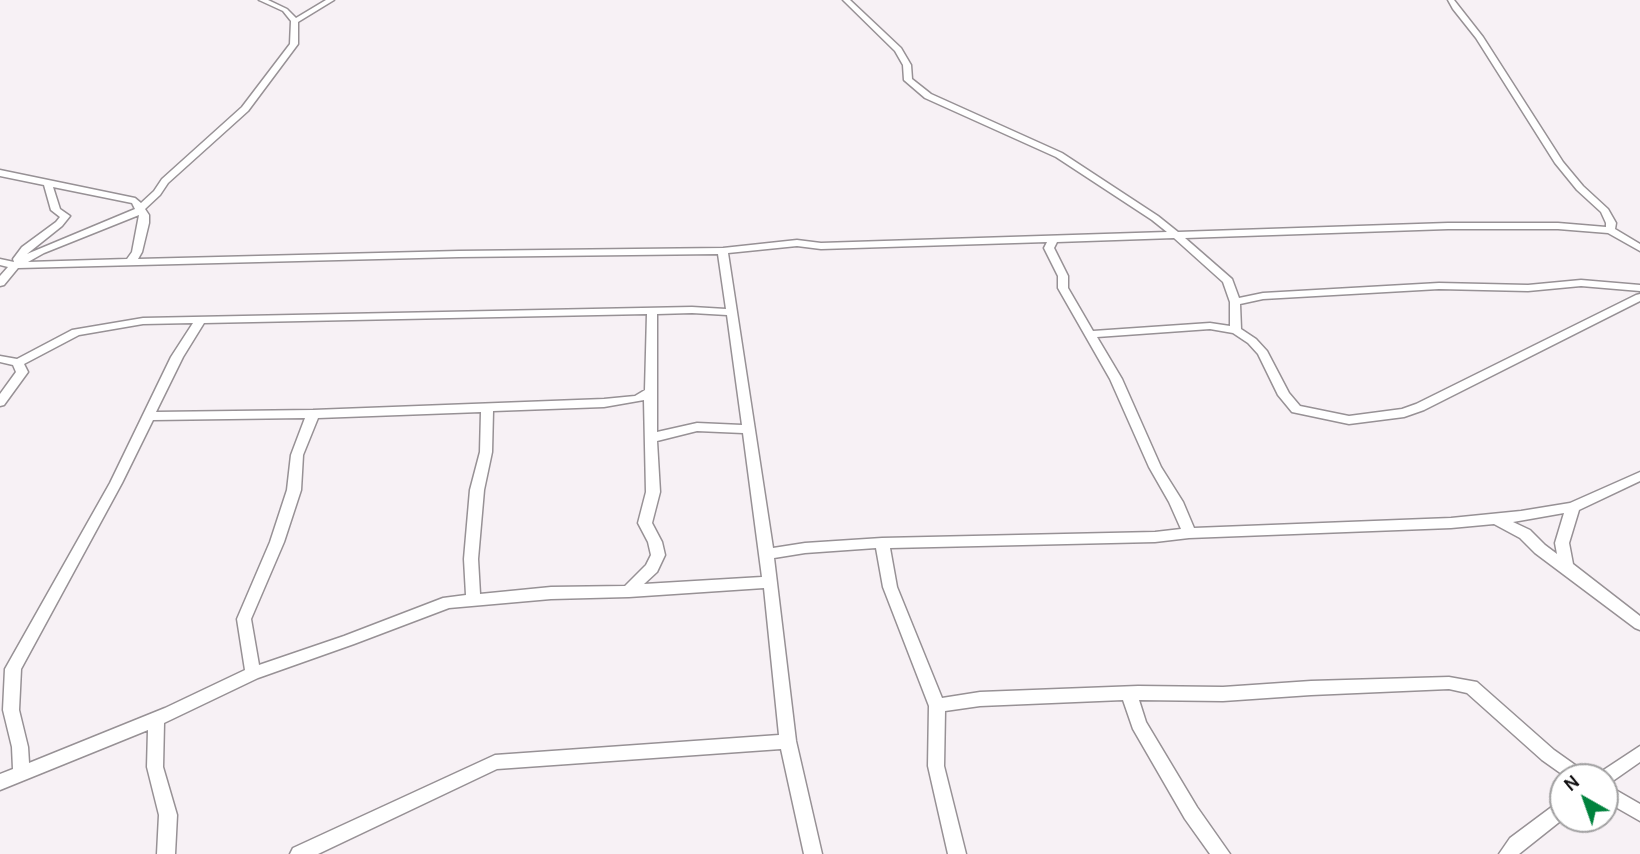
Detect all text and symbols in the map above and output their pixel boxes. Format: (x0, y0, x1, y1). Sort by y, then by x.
north arrow (1549, 763, 1619, 833)
text: N (1559, 771, 1584, 796)

